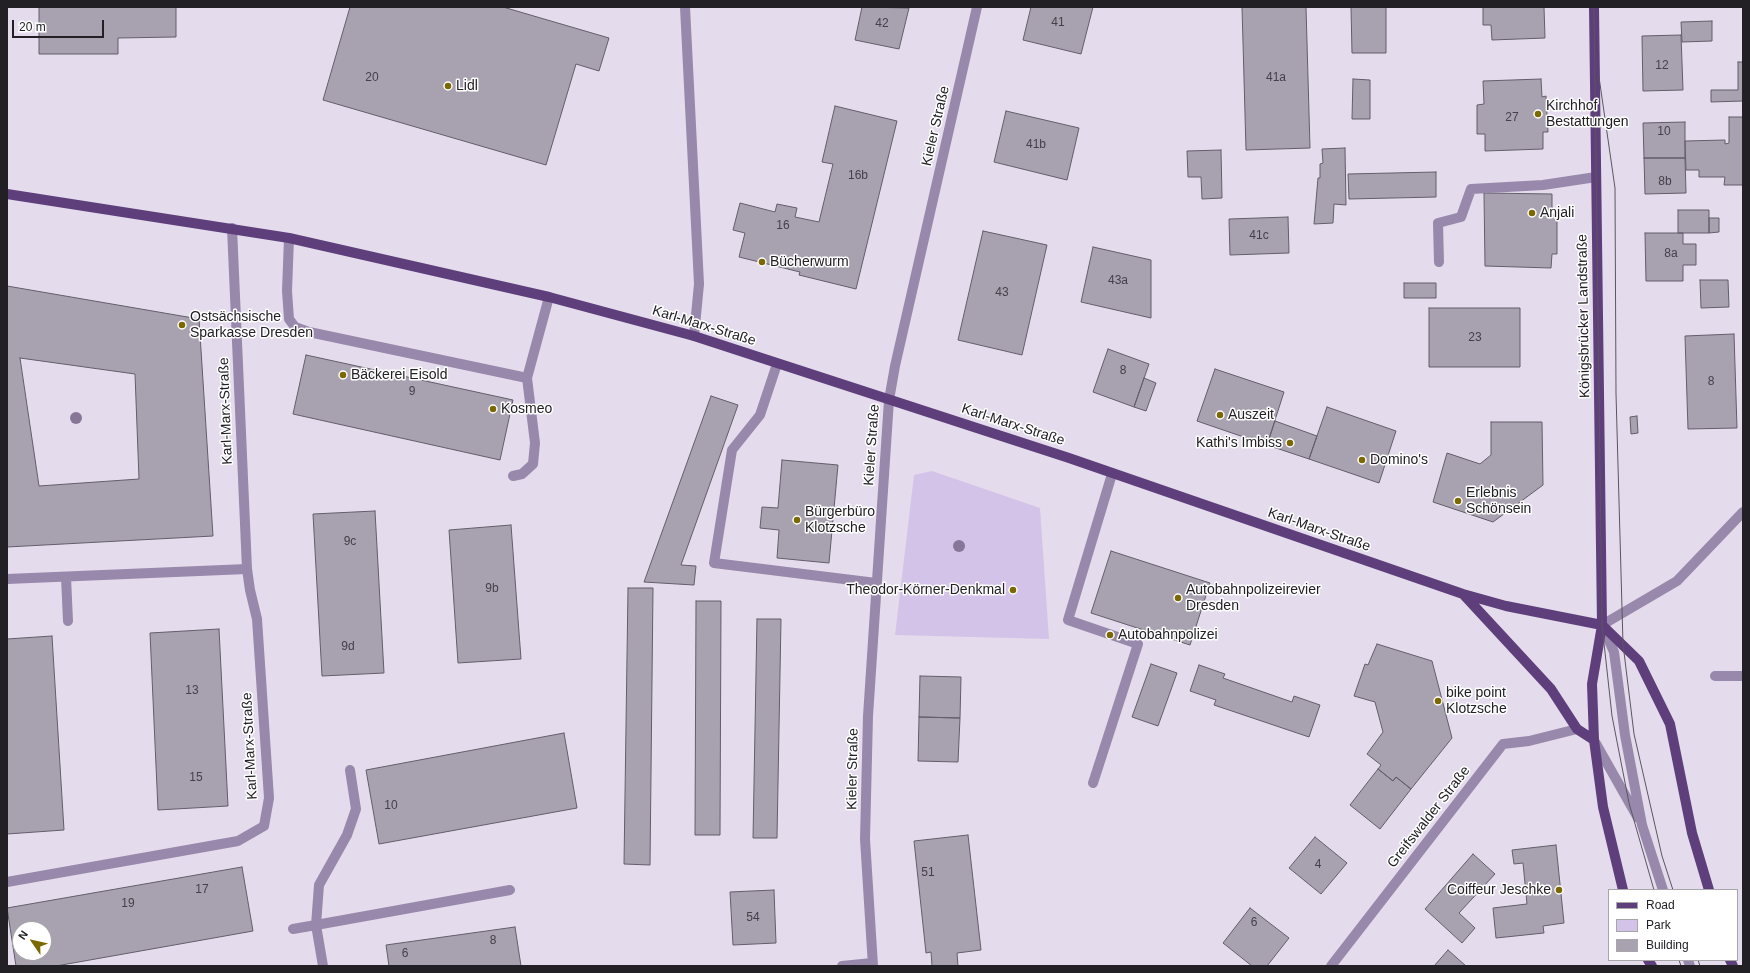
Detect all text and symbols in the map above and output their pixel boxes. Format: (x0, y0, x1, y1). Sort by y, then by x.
scale bar (14, 12, 106, 38)
house number: 41 (1051, 16, 1065, 30)
house number: 42 (875, 17, 889, 31)
text: 20 m (19, 20, 46, 34)
house number: 12 (1655, 59, 1669, 73)
house number: 20 (365, 71, 379, 85)
house number: 41a (1266, 71, 1286, 85)
place label: Lidl (456, 78, 478, 94)
marker: Lidl (443, 81, 453, 91)
street label: Kieler Straße (919, 84, 953, 168)
place label: Kirchhof Bestattungen (1546, 98, 1629, 130)
marker: Kirchhof Bestattungen (1533, 109, 1543, 119)
house number: 27 (1505, 111, 1519, 125)
house number: 10 (1657, 125, 1671, 139)
house number: 41b (1026, 138, 1046, 152)
house number: 16b (848, 169, 868, 183)
house number: 8b (1658, 175, 1672, 189)
place label: Anjali (1540, 205, 1574, 221)
marker: Anjali (1527, 208, 1537, 218)
house number: 16 (776, 219, 790, 233)
house number: 41c (1249, 229, 1269, 243)
street label: Königsbrücker Landstraße (1574, 234, 1594, 398)
house number: 8a (1664, 247, 1678, 261)
place label: Bücherwurm (770, 254, 849, 270)
marker: Bücherwurm (757, 257, 767, 267)
house number: 43a (1108, 274, 1128, 288)
house number: 43 (995, 286, 1009, 300)
street label: Karl-Marx-Straße (650, 302, 758, 350)
place label: Ostsächsische Sparkasse Dresden (190, 309, 313, 342)
marker: Ostsächsische Sparkasse Dresden (177, 320, 187, 330)
house number: 23 (1468, 331, 1482, 345)
street label: Karl-Marx-Straße (216, 357, 236, 465)
house number: 8 (1120, 364, 1126, 378)
place label: Bäckerei Eisold (351, 367, 447, 383)
marker: Bäckerei Eisold (338, 370, 348, 380)
house number: 8 (1708, 375, 1714, 389)
house number: 9 (409, 385, 415, 399)
street label: Karl-Marx-Straße (959, 400, 1067, 450)
place label: Kosmeo (501, 401, 552, 417)
marker: Kosmeo (488, 404, 498, 414)
street label: Kieler Straße (861, 404, 883, 486)
place label: Auszeit (1228, 407, 1274, 423)
marker: Auszeit (1215, 410, 1225, 420)
place label: Kathi's Imbiss (1196, 435, 1282, 451)
marker: Kathi's Imbiss (1285, 438, 1295, 448)
place label: Domino's (1370, 452, 1428, 468)
marker: Domino's (1357, 455, 1367, 465)
place label: Erlebnis Schönsein (1466, 485, 1531, 518)
marker: Erlebnis Schönsein (1453, 496, 1463, 506)
place label: Bürgerbüro Klotzsche (805, 504, 875, 536)
street label: Karl-Marx-Straße (1266, 505, 1372, 555)
marker: Bürgerbüro Klotzsche (792, 515, 802, 525)
house number: 9c (344, 535, 356, 549)
house number: 9b (485, 582, 499, 596)
place label: Theodor-Körner-Denkmal (846, 582, 1005, 598)
place label: Autobahnpolizeirevier Dresden (1186, 582, 1321, 614)
marker: Theodor-Körner-Denkmal (1008, 585, 1018, 595)
marker: Autobahnpolizeirevier Dresden (1173, 593, 1183, 603)
place label: Autobahnpolizei (1118, 627, 1218, 643)
marker: Autobahnpolizei (1105, 630, 1115, 640)
house number: 9d (341, 640, 355, 654)
house number: 13 (185, 684, 199, 698)
place label: bike point Klotzsche (1446, 685, 1507, 718)
street label: Karl-Marx-Straße (239, 692, 261, 800)
marker: bike point Klotzsche (1433, 696, 1443, 706)
street label: Kieler Straße (844, 728, 862, 810)
street label: Greifswalder Straße (1384, 763, 1474, 871)
house number: 15 (189, 771, 203, 785)
house number: 10 (384, 799, 398, 813)
house number: 4 (1315, 858, 1321, 872)
house number: 51 (921, 866, 935, 880)
place label: Coiffeur Jeschke (1447, 882, 1551, 898)
house number: 17 (195, 883, 209, 897)
marker: Coiffeur Jeschke (1554, 885, 1564, 895)
legend (1608, 889, 1738, 961)
house number: 19 (121, 897, 135, 911)
text: Road (1646, 898, 1675, 912)
house number: 54 (746, 911, 760, 925)
house number: 6 (1251, 916, 1257, 930)
text: Park (1646, 918, 1671, 932)
north arrow (12, 921, 52, 961)
text: N (16, 928, 30, 942)
house number: 8 (490, 934, 496, 948)
text: Building (1646, 938, 1689, 952)
house number: 6 (402, 947, 408, 961)

